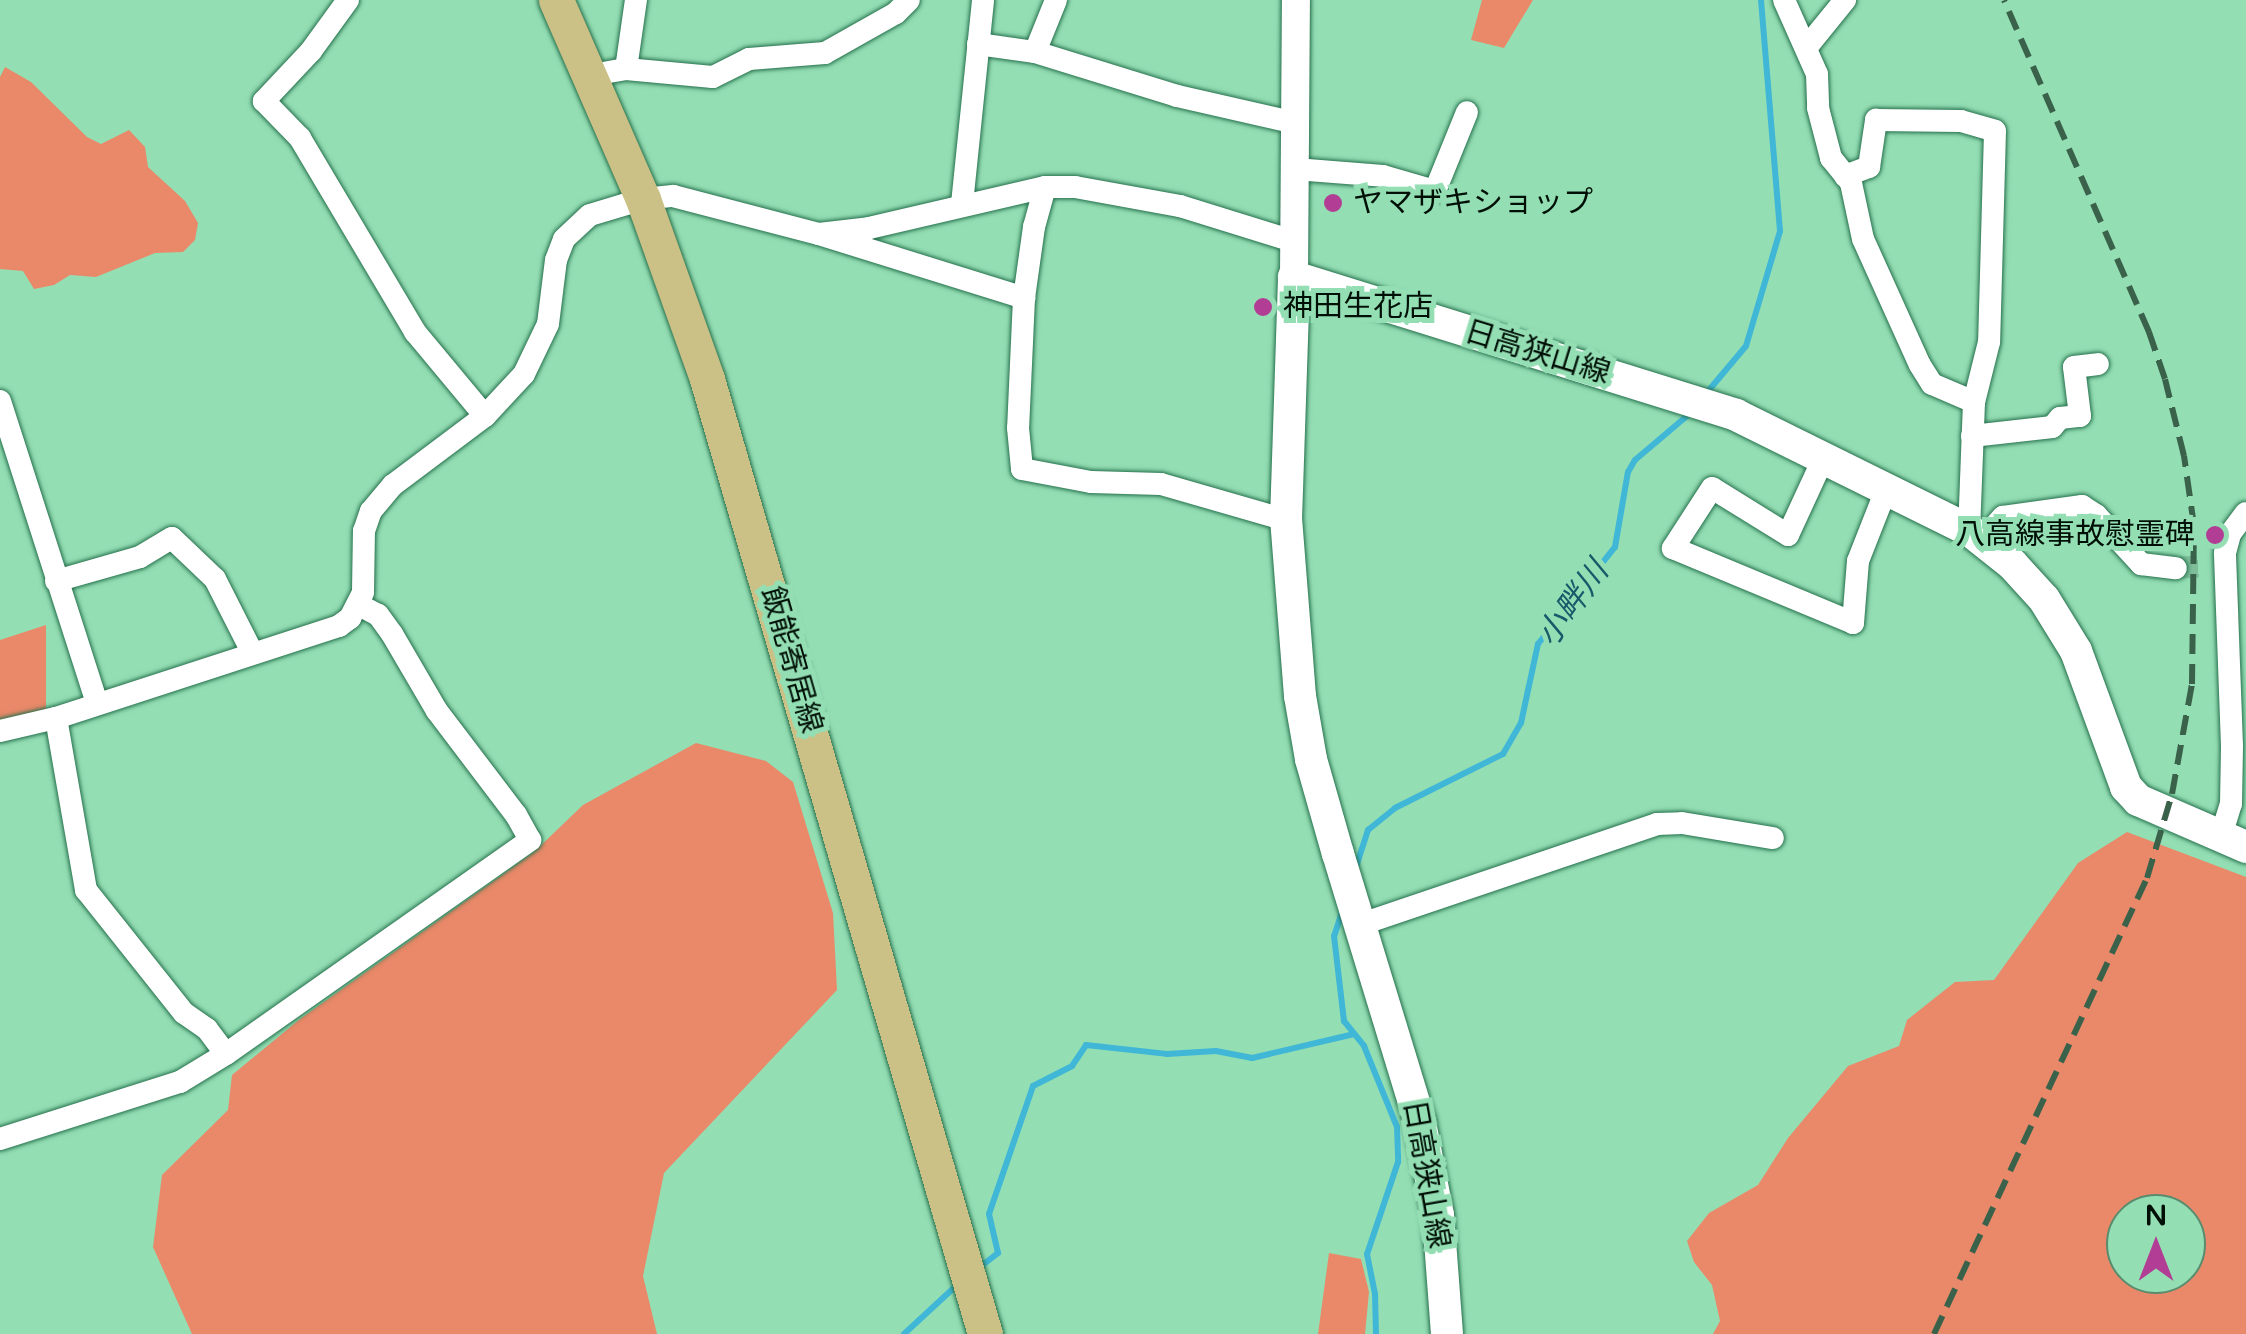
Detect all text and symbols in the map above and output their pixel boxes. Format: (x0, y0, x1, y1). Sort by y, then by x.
place label: ヤマザキショップ (1353, 185, 1593, 221)
marker: ヤマザキショップ (1322, 192, 1344, 214)
place label: 神田生花店 (1283, 289, 1433, 325)
marker: 神田生花店 (1252, 296, 1274, 318)
street label: 日高狭山線 (1460, 314, 1614, 392)
place label: 八高線事故慰霊碑 (1955, 517, 2195, 553)
marker: 八高線事故慰霊碑 (2204, 524, 2226, 546)
water label: 小畔川 (1529, 554, 1617, 654)
street label: 飯能寄居線 (753, 583, 829, 737)
street label: 日高狭山線 (1395, 1097, 1457, 1251)
north arrow (2106, 1194, 2206, 1294)
text: N (2145, 1199, 2167, 1233)

